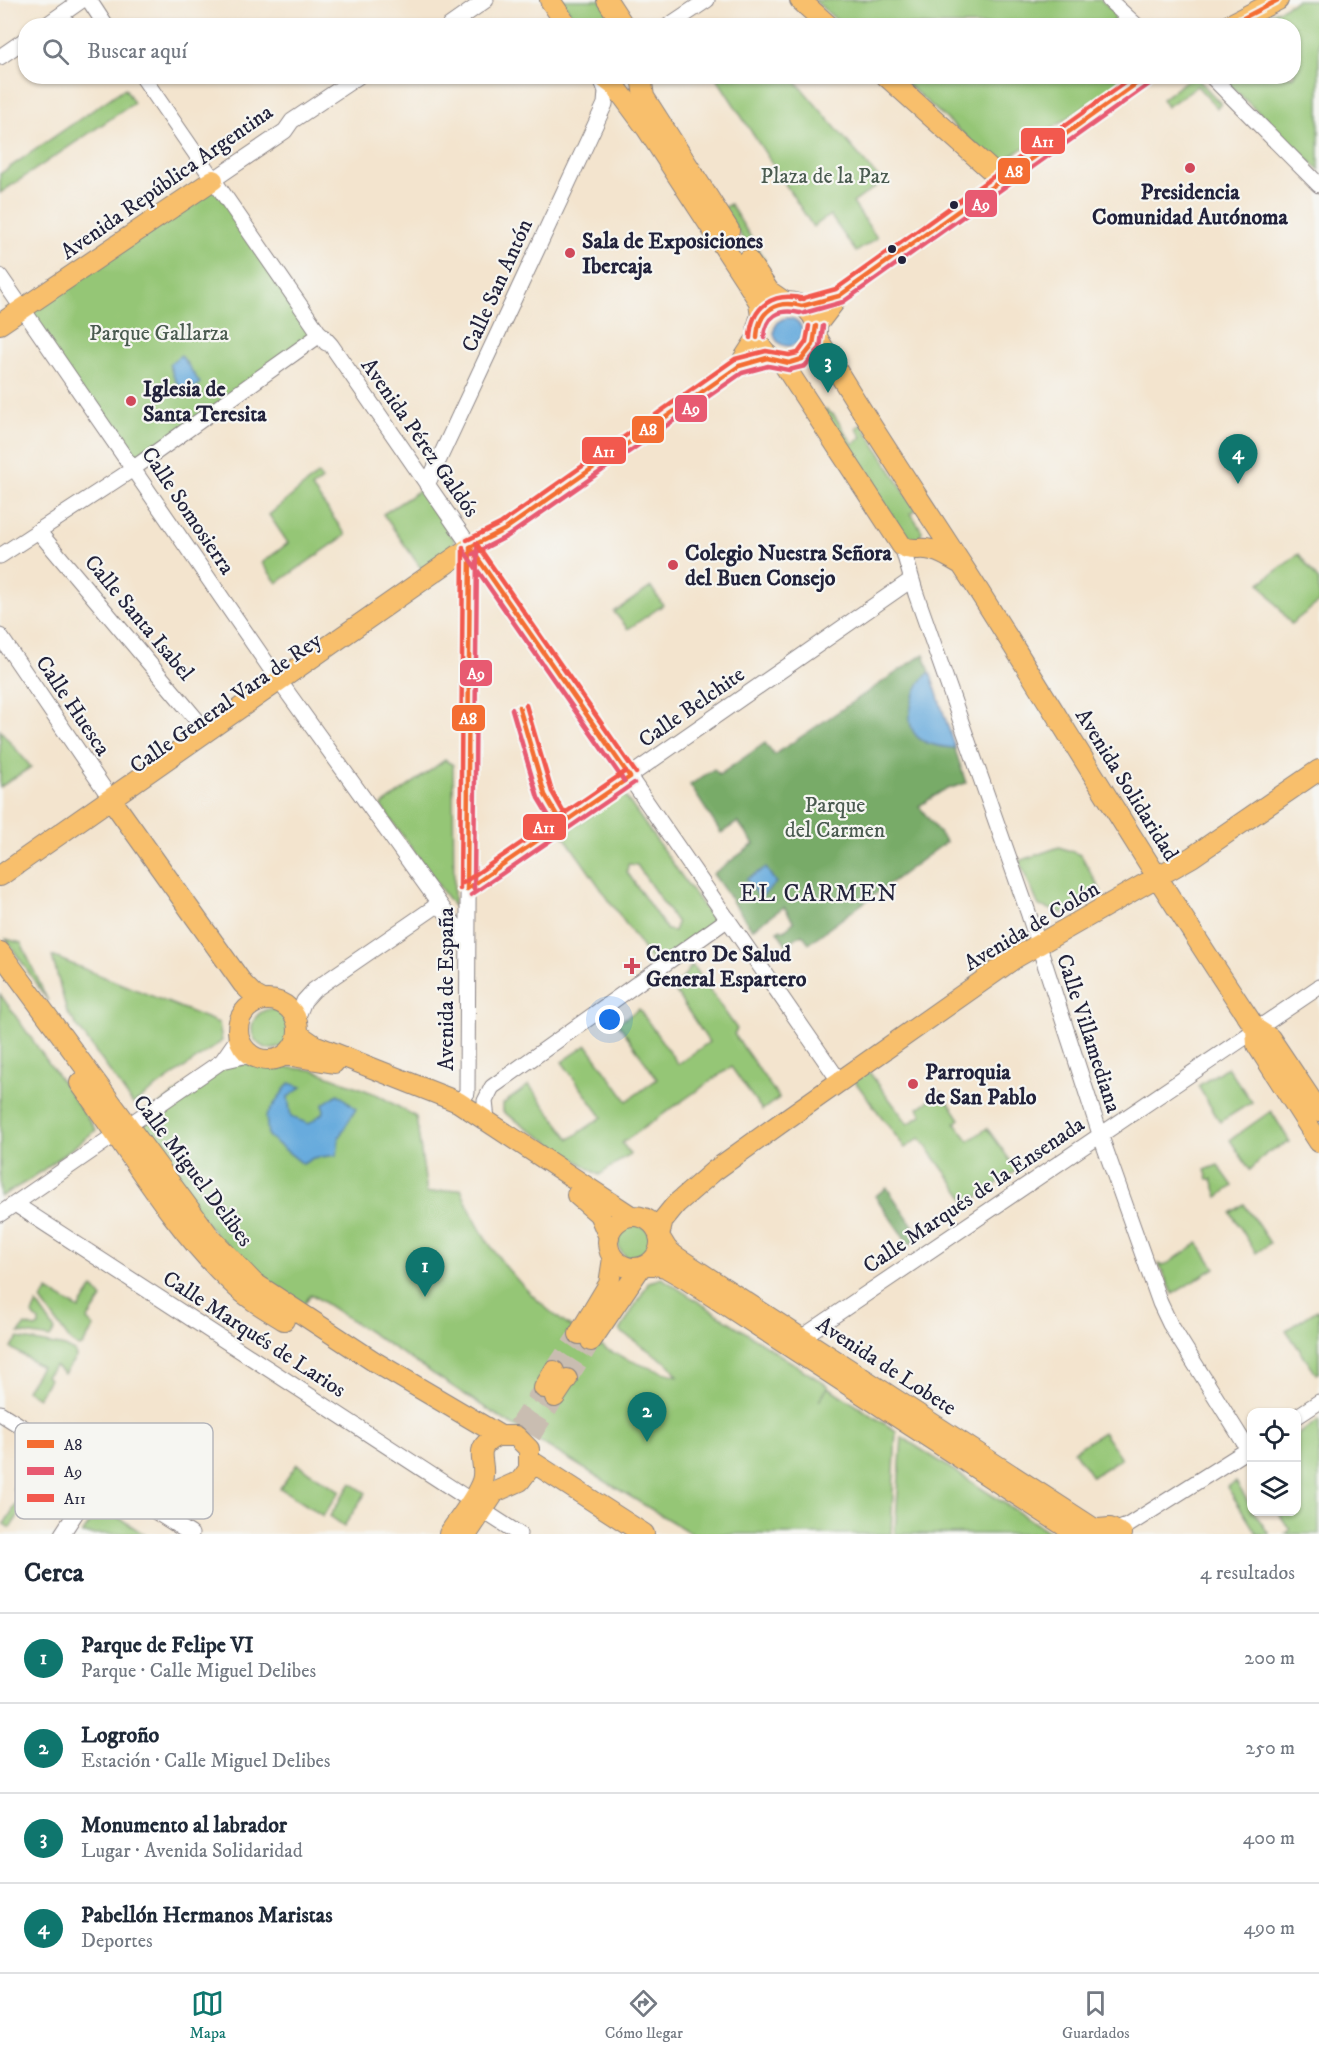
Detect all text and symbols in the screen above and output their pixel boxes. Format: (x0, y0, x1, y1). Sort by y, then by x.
search box (18, 18, 1301, 84)
icon: search (39, 35, 72, 68)
text: Buscar aquí (87, 38, 187, 65)
street label: Avenida República Argentina (56, 98, 279, 266)
line badge: A11 (1020, 127, 1066, 155)
text: A11 (1031, 132, 1054, 152)
line badge: A8 (997, 157, 1031, 185)
marker: Presidencia Comunidad Autónoma (1183, 161, 1197, 175)
text: A8 (1004, 162, 1023, 182)
park label: Plaza de la Paz (760, 163, 890, 190)
place label: Presidencia Comunidad Autónoma (1092, 179, 1289, 231)
line badge: A9 (964, 189, 998, 218)
text: A9 (971, 195, 990, 215)
unlabelled marker (948, 199, 960, 211)
street label: Calle San Antón (456, 214, 539, 356)
place label: Sala de Exposiciones Ibercaja (582, 228, 764, 281)
unlabelled marker (886, 243, 898, 255)
marker: Sala de Exposiciones Ibercaja (563, 246, 577, 260)
unlabelled marker (896, 254, 908, 266)
park label: Parque Gallarza (89, 320, 230, 347)
pin: 3 (808, 344, 848, 393)
street label: Avenida Pérez Galdós (355, 353, 485, 523)
place label: Iglesia de Santa Teresita (143, 376, 267, 428)
marker: Iglesia de Santa Teresita (124, 394, 138, 408)
line badge: A9 (674, 394, 708, 423)
text: A9 (681, 399, 700, 419)
line badge: A8 (631, 415, 665, 444)
text: A8 (638, 420, 657, 440)
pin: 4 (1218, 434, 1258, 484)
line badge: A11 (581, 436, 627, 465)
street label: Calle Somosierra (135, 442, 241, 580)
text: A11 (592, 442, 615, 462)
place label: Colegio Nuestra Señora del Buen Consejo (685, 540, 893, 593)
street label: Calle Santa Isabel (78, 549, 200, 687)
marker: Colegio Nuestra Señora del Buen Consejo (666, 558, 680, 572)
street label: Calle General Vara de Rey (125, 627, 327, 780)
street label: Calle Huesca (29, 651, 116, 762)
line badge: A9 (459, 659, 493, 687)
street label: Calle Belchite (634, 661, 750, 754)
text: A9 (466, 664, 485, 684)
line badge: A8 (451, 704, 486, 732)
street label: Avenida Solidaridad (1069, 704, 1184, 866)
text: A8 (458, 709, 477, 729)
park label: Parque del Carmen (785, 792, 886, 844)
line badge: A11 (522, 813, 567, 841)
text: A11 (532, 818, 555, 838)
street label: Avenida de Colón (959, 875, 1105, 977)
district label: EL CARMEN (740, 879, 898, 909)
street label: Avenida de España (433, 907, 460, 1071)
place label: Centro De Salud General Espartero (646, 941, 807, 993)
street label: Calle Villamediana (1050, 951, 1127, 1117)
marker: Centro De Salud General Espartero (623, 957, 641, 975)
your location (595, 1005, 624, 1034)
place label: Parroquia de San Pablo (925, 1059, 1037, 1111)
marker: Parroquia de San Pablo (906, 1077, 920, 1091)
street label: Calle Miguel Delibes (127, 1090, 259, 1252)
street label: Calle Marqués de la Ensenada (858, 1111, 1090, 1280)
pin: 1 (406, 1248, 444, 1297)
street label: Calle Marqués de Larios (157, 1265, 351, 1404)
street label: Avenida de Lobete (811, 1311, 961, 1422)
pin: 2 (628, 1392, 666, 1442)
map controls (1247, 1408, 1301, 1516)
button: locate (1247, 1408, 1301, 1462)
legend (15, 1423, 213, 1519)
text: A8 (64, 1435, 82, 1455)
text: A9 (64, 1462, 82, 1482)
button: layers (1247, 1462, 1301, 1516)
text: A11 (64, 1489, 86, 1509)
text: Cerca (24, 1557, 84, 1590)
text: 4 resultados (1200, 1561, 1295, 1586)
text: Parque de Felipe VI (81, 1632, 254, 1659)
text: 1 (40, 1646, 47, 1671)
text: 200 m (1244, 1646, 1295, 1671)
text: Parque · Calle Miguel Delibes (81, 1659, 316, 1684)
text: Logroño (81, 1722, 159, 1749)
text: 2 (39, 1736, 48, 1761)
text: 250 m (1245, 1736, 1295, 1761)
text: Estación · Calle Miguel Delibes (81, 1749, 330, 1774)
text: Monumento al labrador (81, 1812, 287, 1839)
text: 3 (40, 1826, 47, 1851)
text: 400 m (1243, 1826, 1295, 1851)
text: Lugar · Avenida Solidaridad (81, 1839, 303, 1864)
text: Pabellón Hermanos Maristas (81, 1902, 332, 1929)
text: 4 (38, 1916, 49, 1941)
text: 490 m (1243, 1916, 1295, 1941)
text: Deportes (81, 1929, 153, 1954)
tab: Mapa (189, 1987, 226, 2043)
tab: Cómo llegar (605, 1987, 683, 2043)
tab: Guardados (1062, 1987, 1130, 2043)

